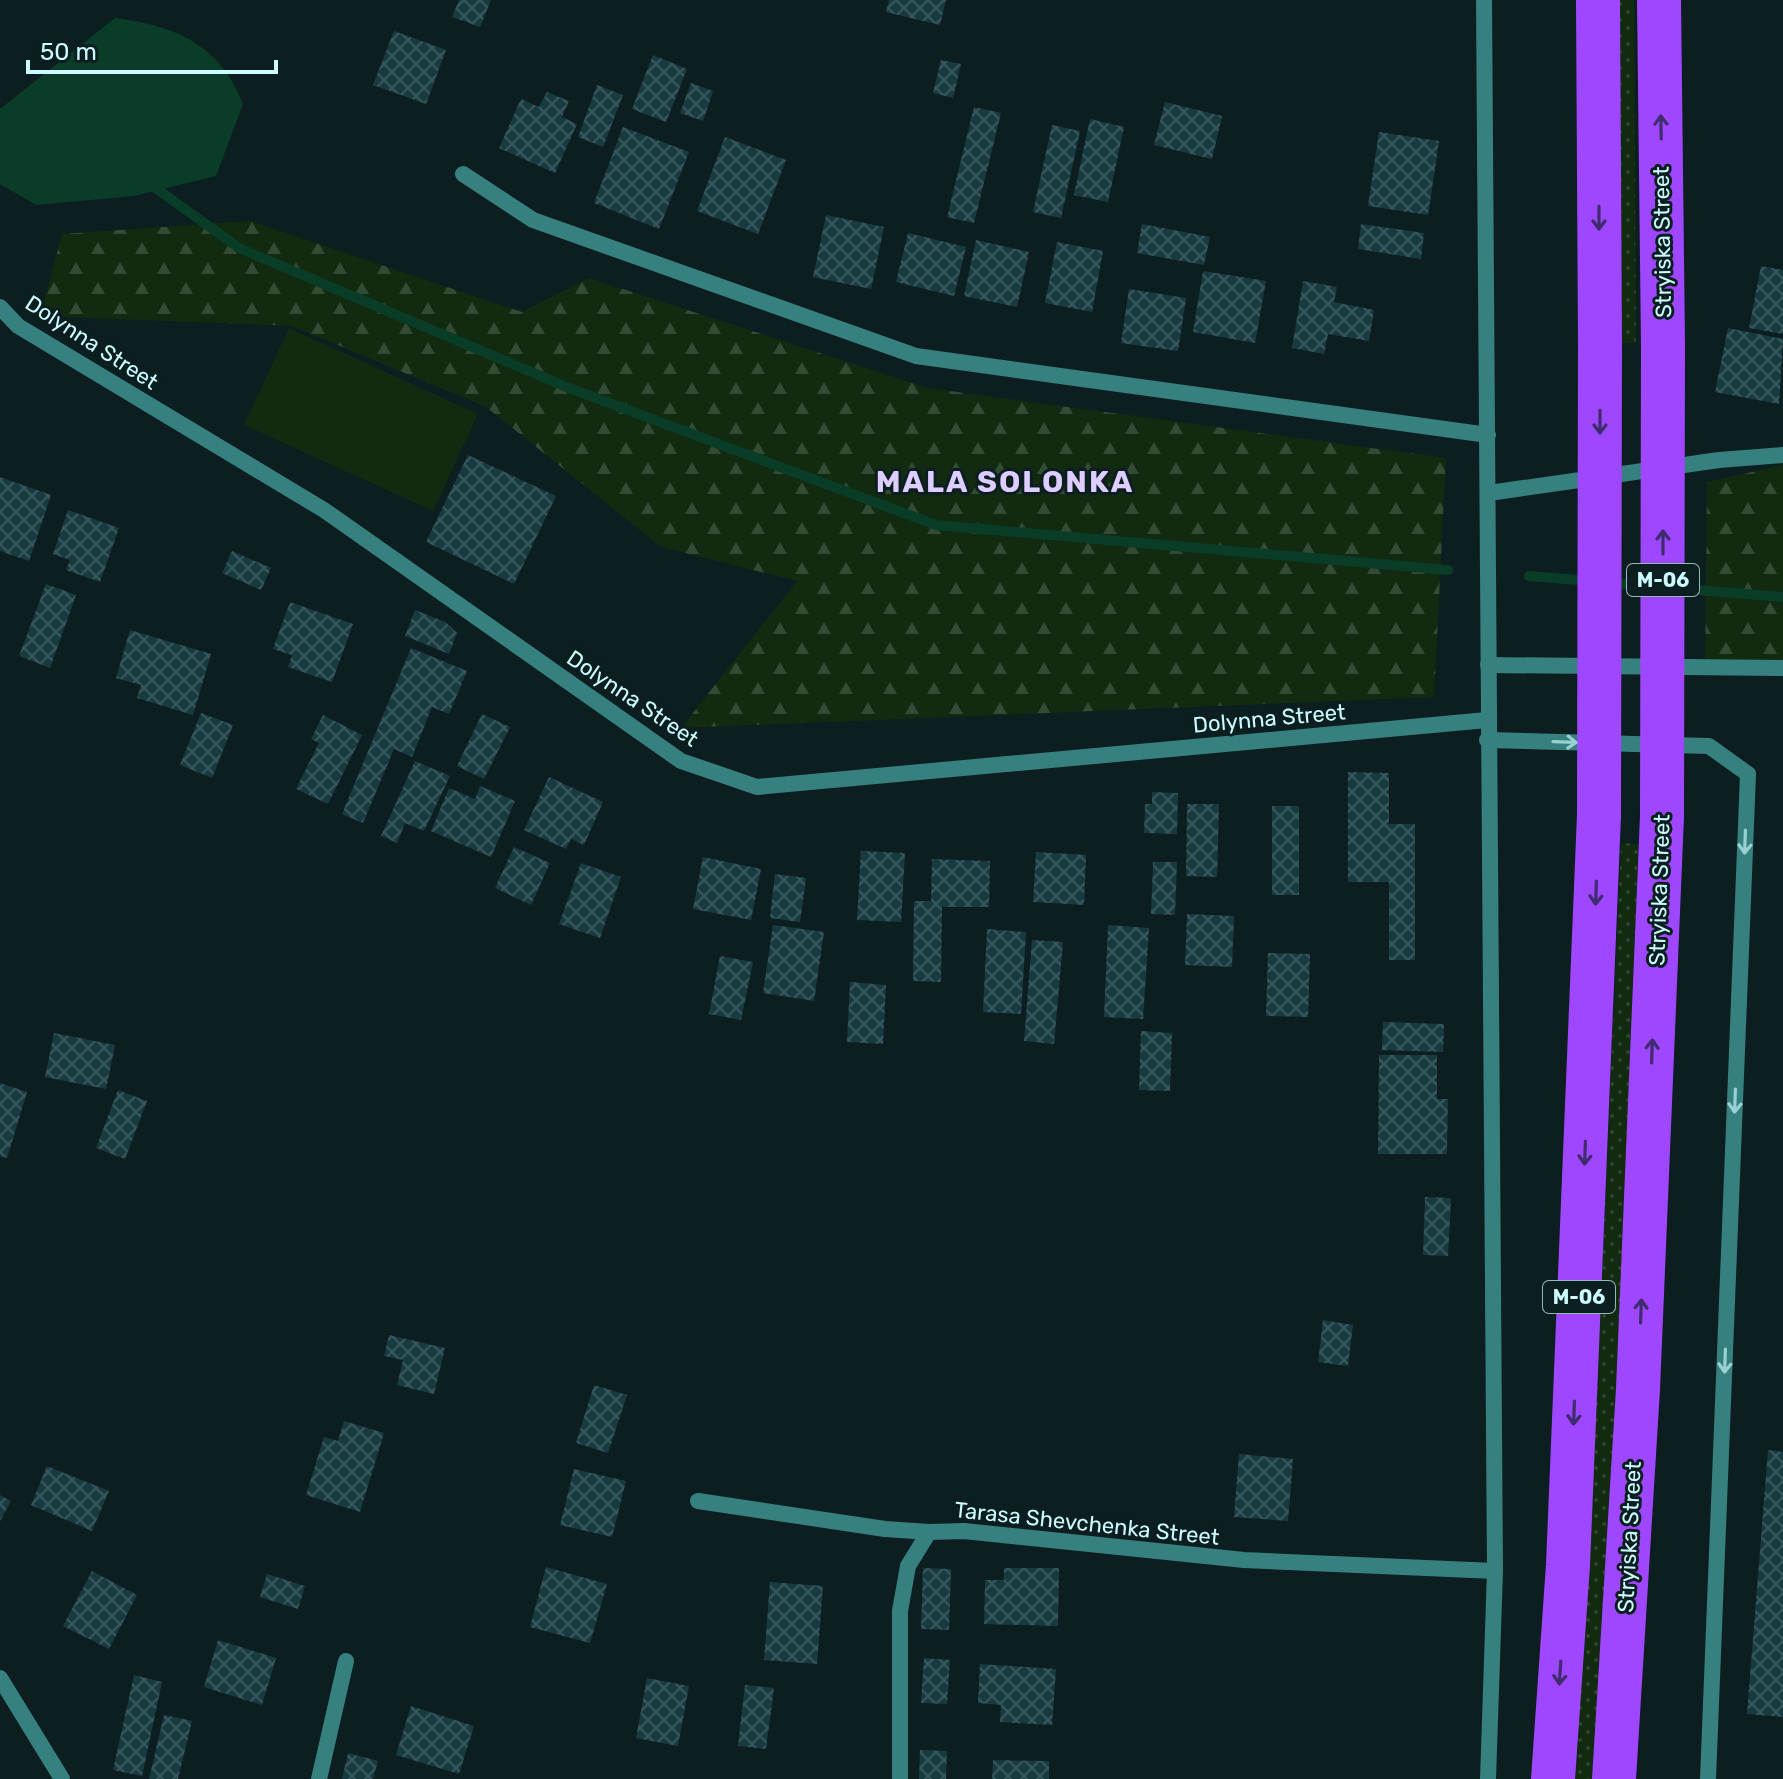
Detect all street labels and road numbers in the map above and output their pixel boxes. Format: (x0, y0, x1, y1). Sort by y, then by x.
street label: Stryiska Street (1648, 166, 1677, 318)
street label: Dolynna Street (20, 289, 164, 396)
road number: М-06 (1627, 564, 1699, 596)
street label: Dolynna Street (562, 644, 704, 753)
street label: Dolynna Street (1192, 698, 1347, 739)
street label: Stryiska Street (1643, 813, 1676, 966)
road number: М-06 (1543, 1281, 1615, 1313)
street label: Stryiska Street (1612, 1460, 1647, 1613)
street label: Tarasa Shevchenka Street (953, 1496, 1221, 1551)

